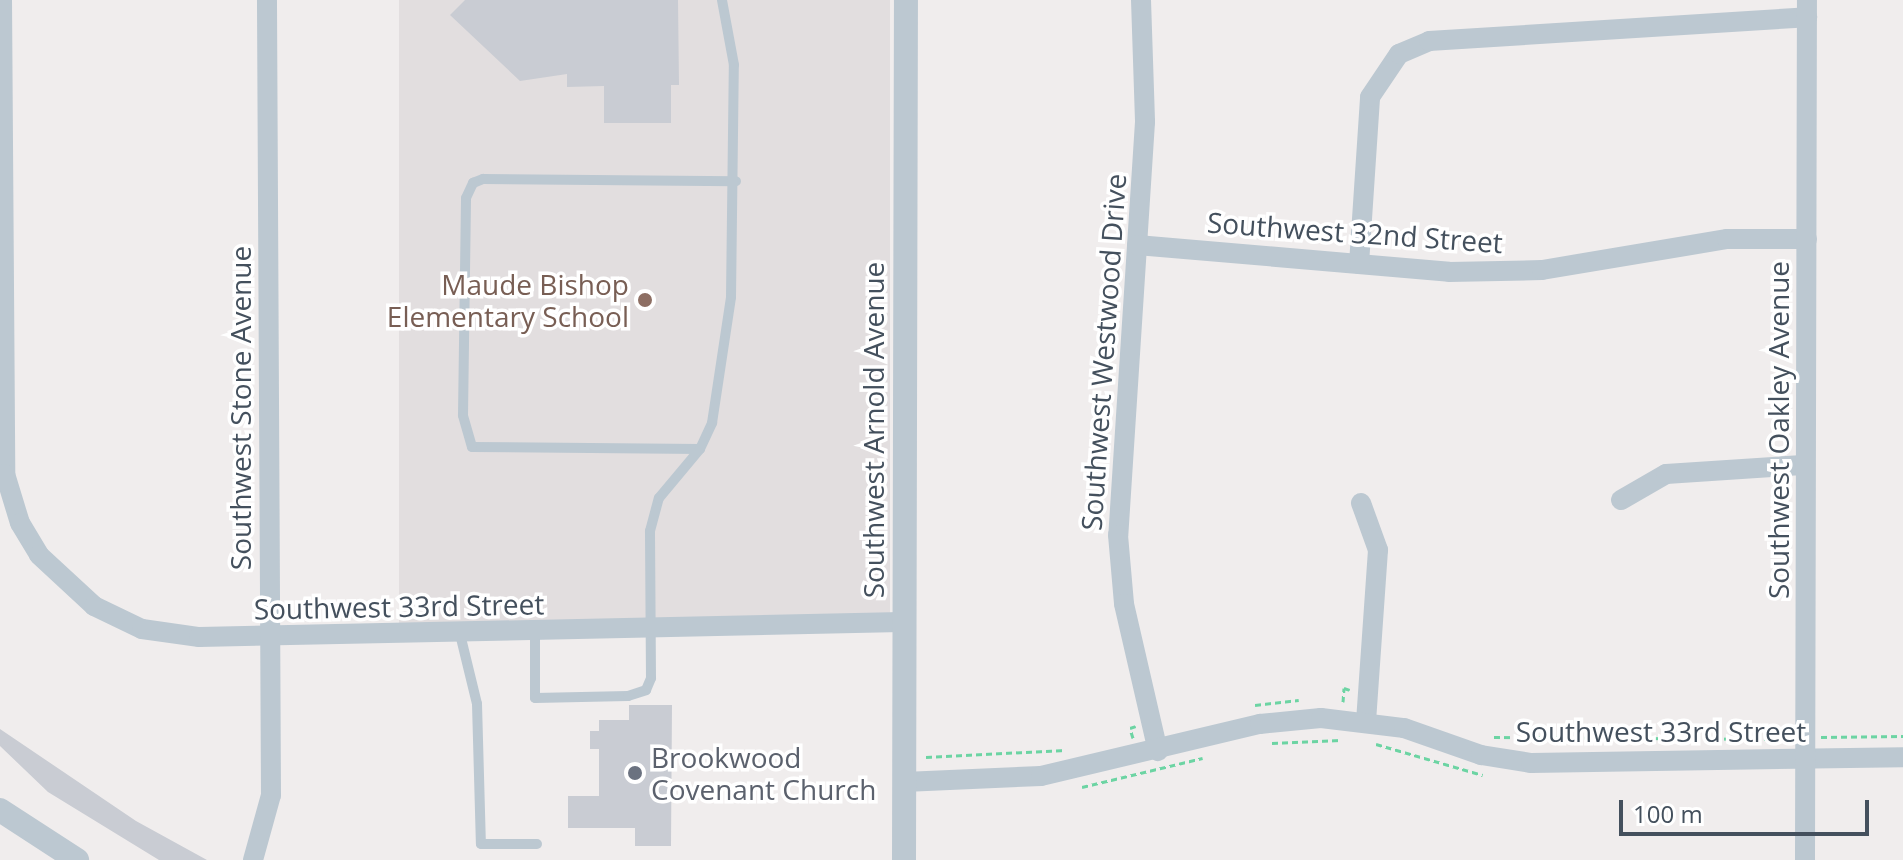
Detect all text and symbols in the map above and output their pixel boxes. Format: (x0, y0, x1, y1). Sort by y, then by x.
street label: Southwest Westwood Drive (1074, 172, 1132, 532)
street label: Southwest 32nd Street (1206, 205, 1504, 259)
street label: Southwest Stone Avenue (223, 246, 257, 570)
street label: Southwest Oakley Avenue (1761, 261, 1795, 599)
street label: Southwest Arnold Avenue (856, 262, 890, 598)
place label: Maude Bishop Elementary School (387, 267, 629, 333)
marker: Maude Bishop Elementary School (636, 291, 654, 309)
street label: Southwest 33rd Street (253, 587, 545, 625)
street label: Southwest 33rd Street (1516, 714, 1806, 748)
place label: Brookwood Covenant Church (651, 740, 876, 806)
marker: Brookwood Covenant Church (626, 764, 644, 782)
scale bar (1623, 784, 1873, 834)
text: 100 m (1633, 797, 1703, 830)

